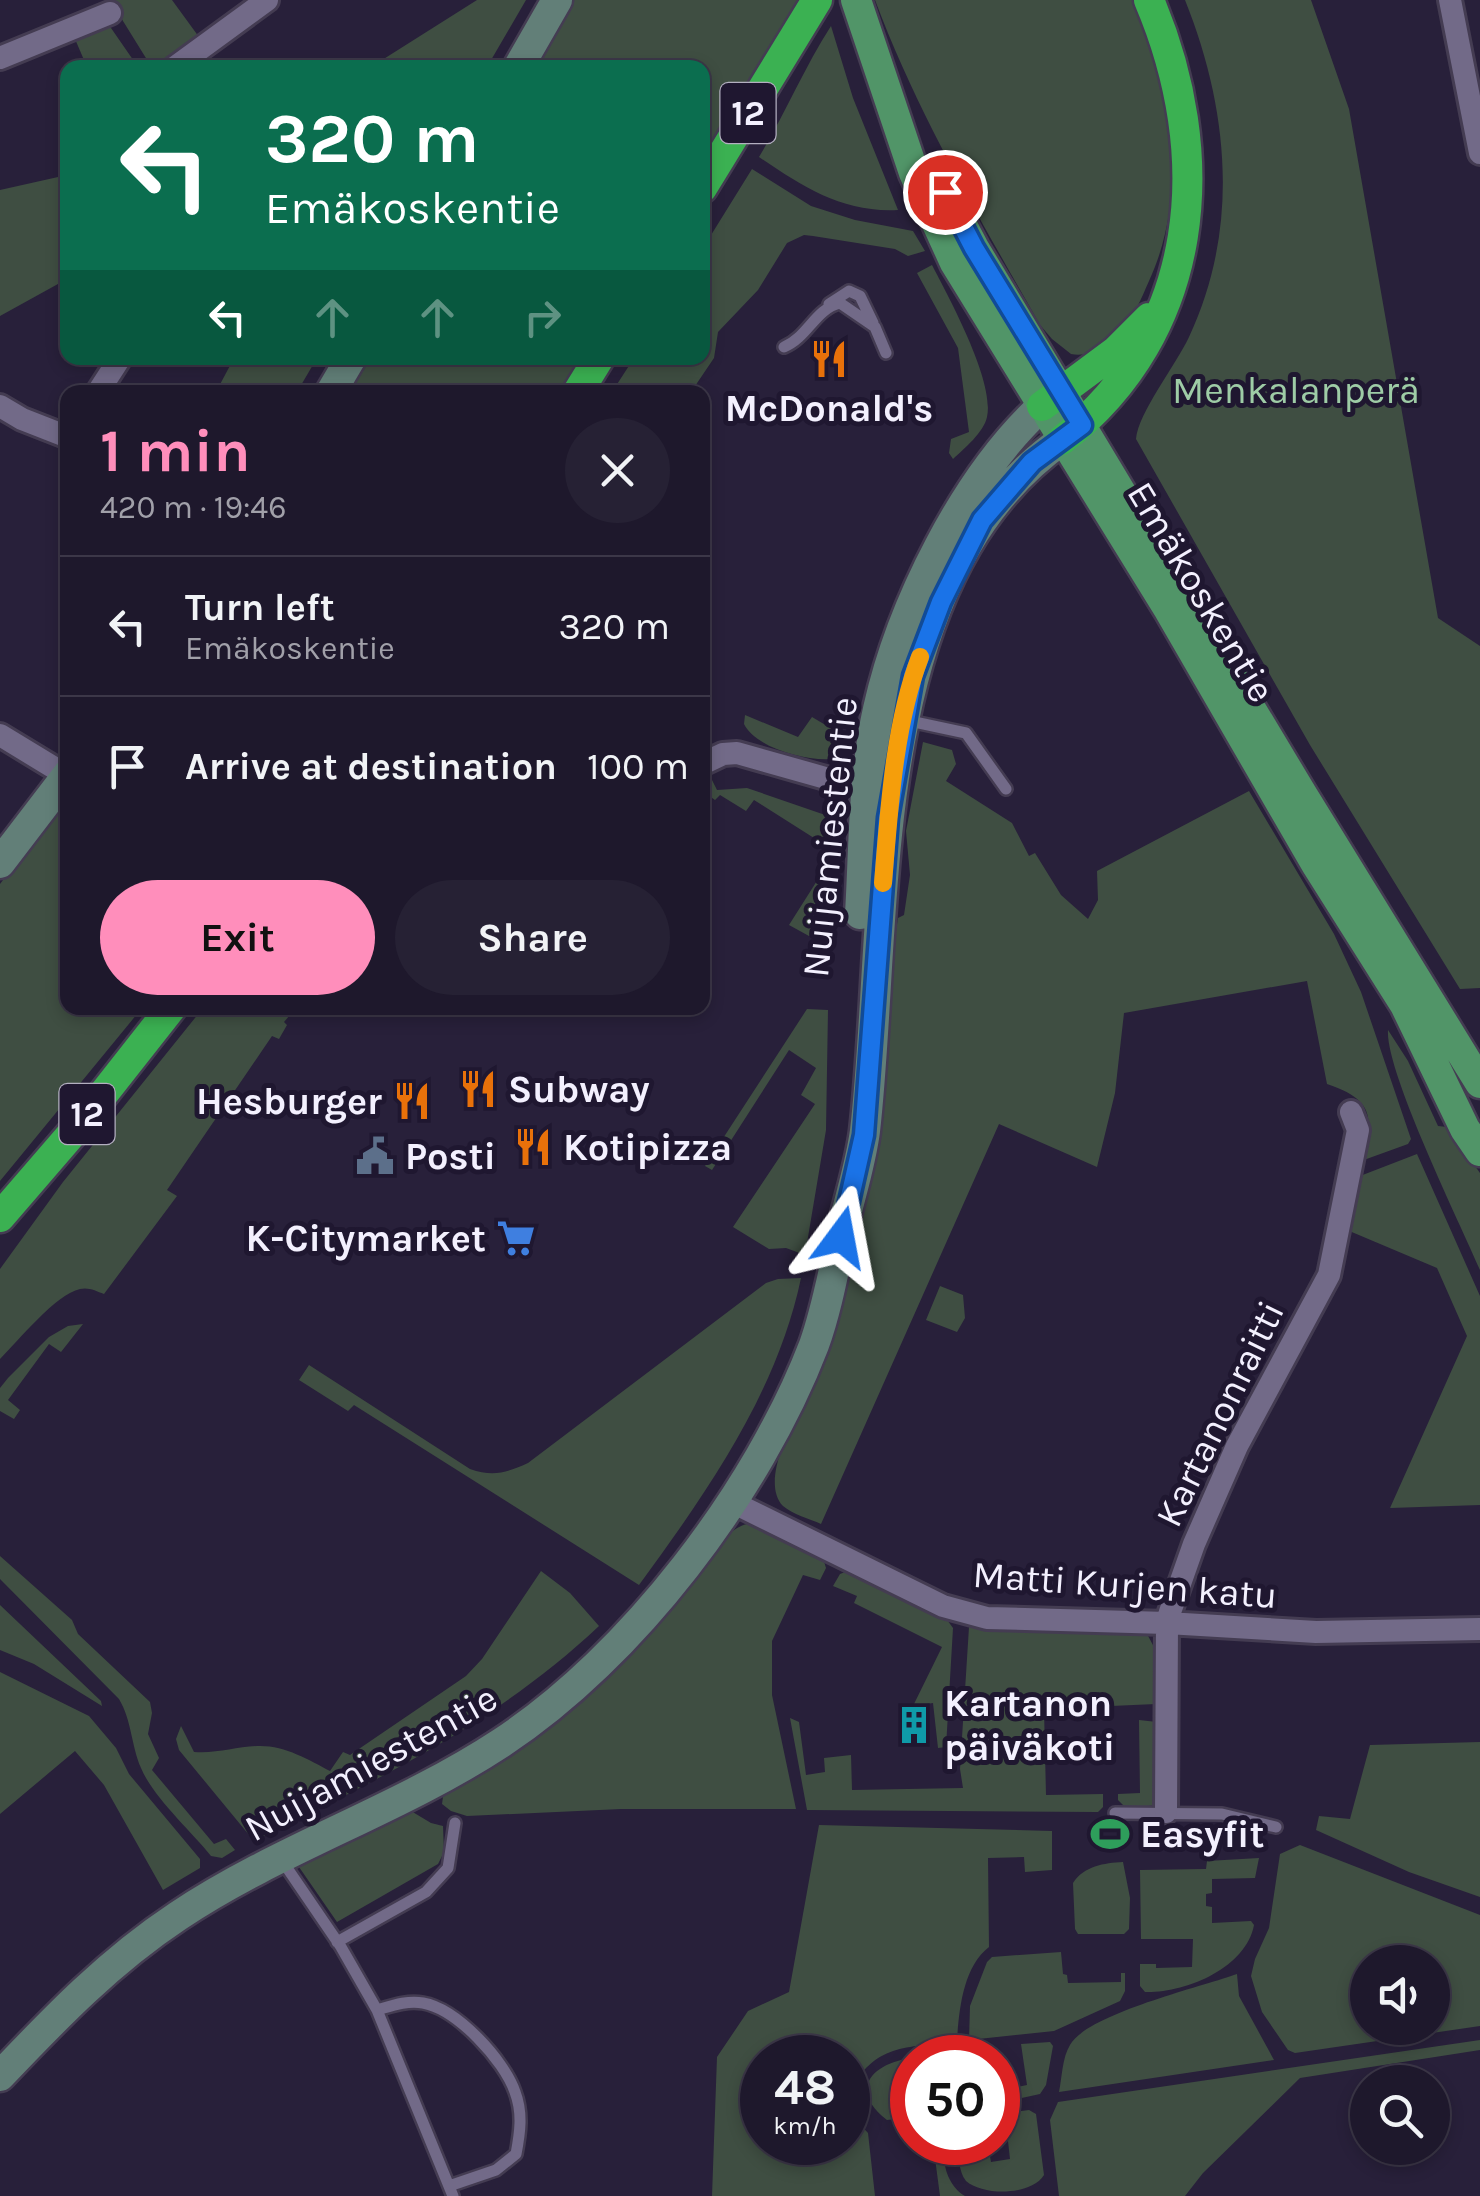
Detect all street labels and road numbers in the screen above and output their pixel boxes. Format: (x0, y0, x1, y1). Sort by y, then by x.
road number: 12 (720, 83, 776, 143)
street label: Emäkoskentie (1118, 474, 1284, 710)
street label: Nuijamiestentie (793, 695, 867, 979)
road number: 12 (59, 1084, 114, 1144)
street label: Kartanonraitti (1146, 1294, 1294, 1534)
street label: Matti Kurjen katu (971, 1552, 1279, 1618)
street label: Nuijamiestentie (237, 1675, 505, 1851)

